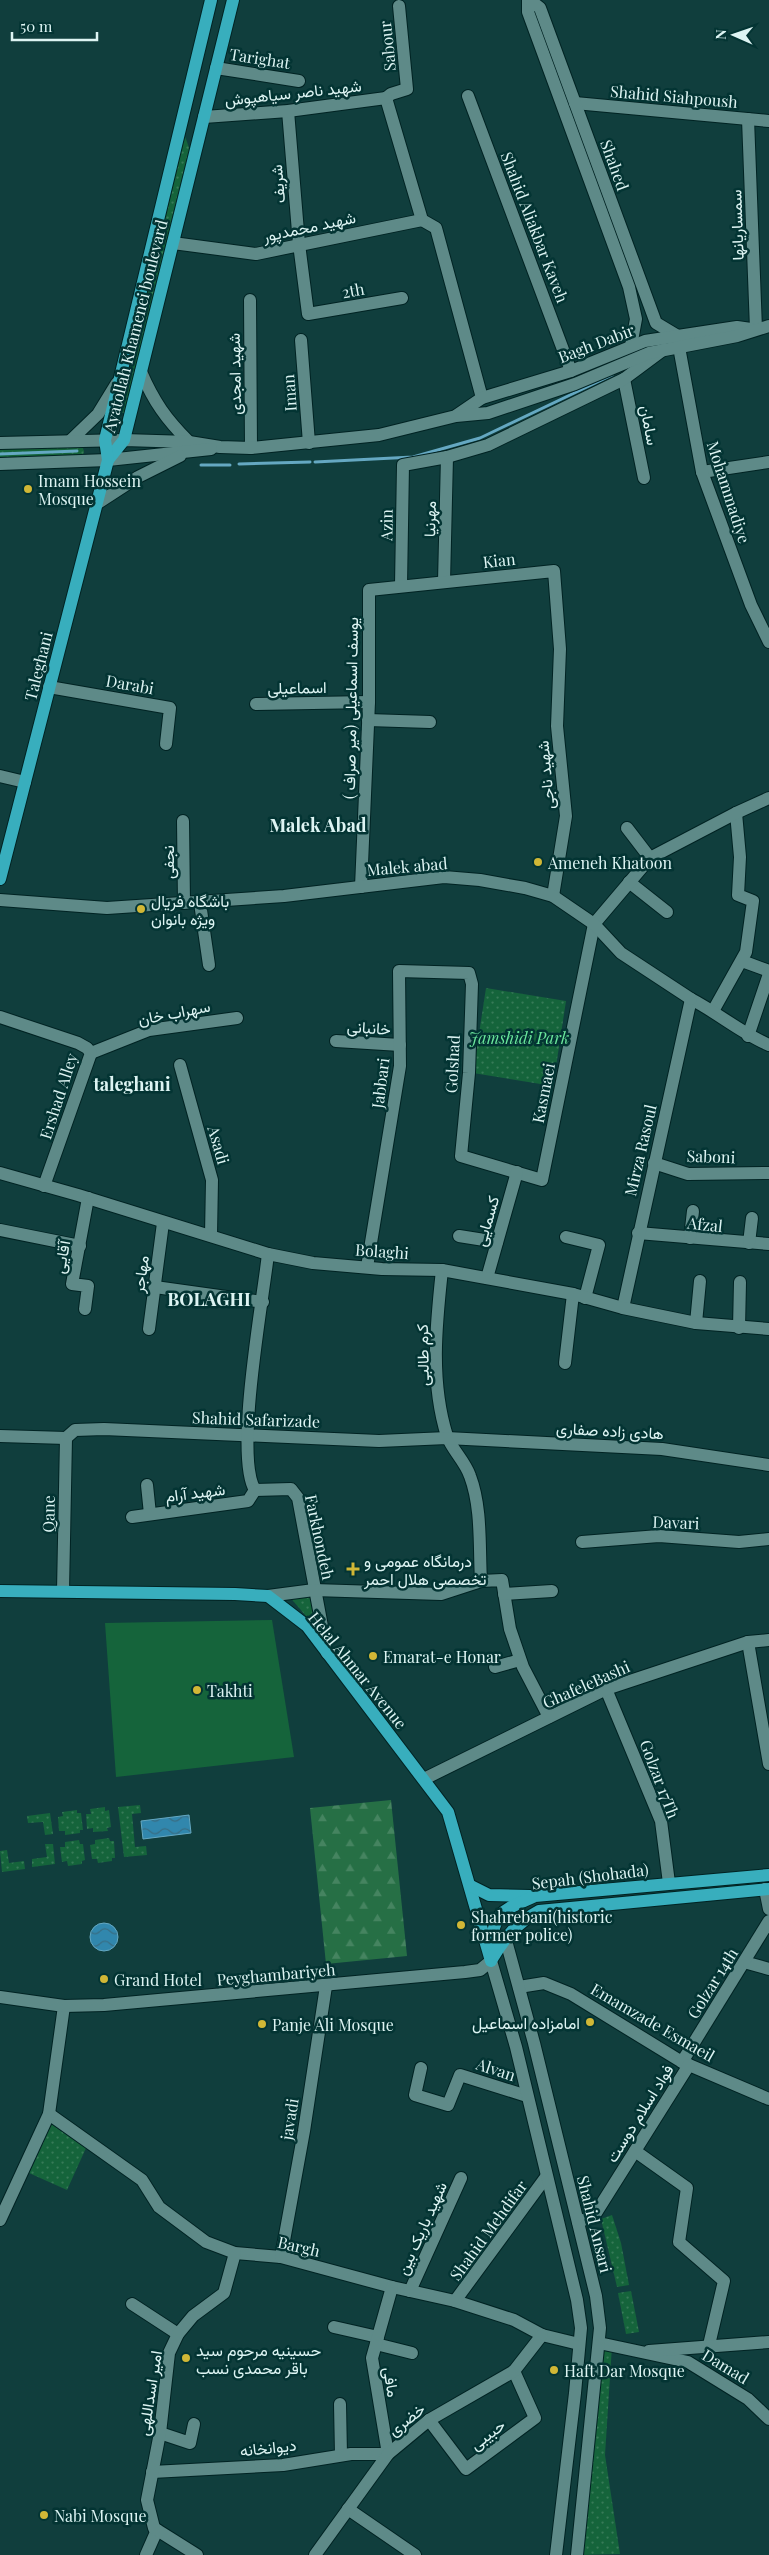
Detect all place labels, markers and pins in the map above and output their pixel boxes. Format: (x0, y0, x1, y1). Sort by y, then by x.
place label: Imam Hossein Mosque (38, 470, 141, 509)
marker: Imam Hossein Mosque (22, 483, 34, 495)
place label: Ameneh Khatoon (547, 852, 672, 873)
marker: Ameneh Khatoon (532, 856, 544, 868)
place label: باشگاه فریال ویژه بانوان (151, 890, 229, 930)
marker: باشگاه فریال ویژه بانوان (135, 903, 147, 915)
place label: درمانگاه عمومی و تخصصی هلال احمر (363, 1550, 487, 1590)
marker: درمانگاه عمومی و تخصصی هلال احمر (346, 1562, 360, 1576)
place label: Emarat-e Honar (383, 1646, 501, 1667)
marker: Emarat-e Honar (367, 1650, 379, 1662)
place label: Takhti (207, 1680, 253, 1701)
marker: Takhti (191, 1684, 203, 1696)
place label: Shahrebani(historic former police) (471, 1906, 613, 1945)
marker: Shahrebani(historic former police) (455, 1919, 467, 1931)
place label: Grand Hotel (114, 1969, 203, 1990)
marker: Grand Hotel (98, 1973, 110, 1985)
place label: امامزاده اسماعیل (472, 2012, 580, 2034)
place label: Panje Ali Mosque (272, 2014, 394, 2035)
marker: امامزاده اسماعیل (584, 2016, 596, 2028)
marker: Panje Ali Mosque (256, 2018, 268, 2030)
place label: حسینیه مرحوم سید باقر محمدی نسب (196, 2339, 322, 2379)
marker: حسینیه مرحوم سید باقر محمدی نسب (180, 2352, 192, 2364)
place label: Haft Dar Mosque (564, 2360, 685, 2381)
marker: Haft Dar Mosque (548, 2364, 560, 2376)
place label: Nabi Mosque (54, 2505, 147, 2526)
marker: Nabi Mosque (38, 2509, 50, 2521)

